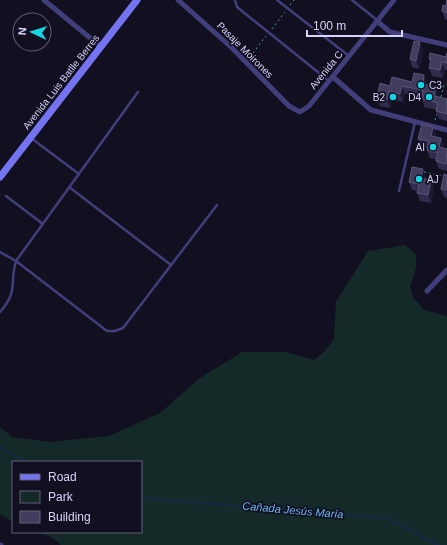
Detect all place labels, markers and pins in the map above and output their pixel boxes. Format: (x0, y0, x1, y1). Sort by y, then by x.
marker: C3 (416, 80, 426, 90)
place label: C3 (429, 80, 442, 91)
place label: B2 (373, 92, 385, 103)
marker: B2 (388, 92, 398, 102)
place label: D4 (408, 92, 421, 103)
marker: D4 (424, 92, 434, 102)
place label: AI (416, 142, 425, 153)
marker: AI (428, 142, 438, 152)
marker: AJ (414, 174, 424, 184)
place label: AJ (427, 174, 439, 185)

